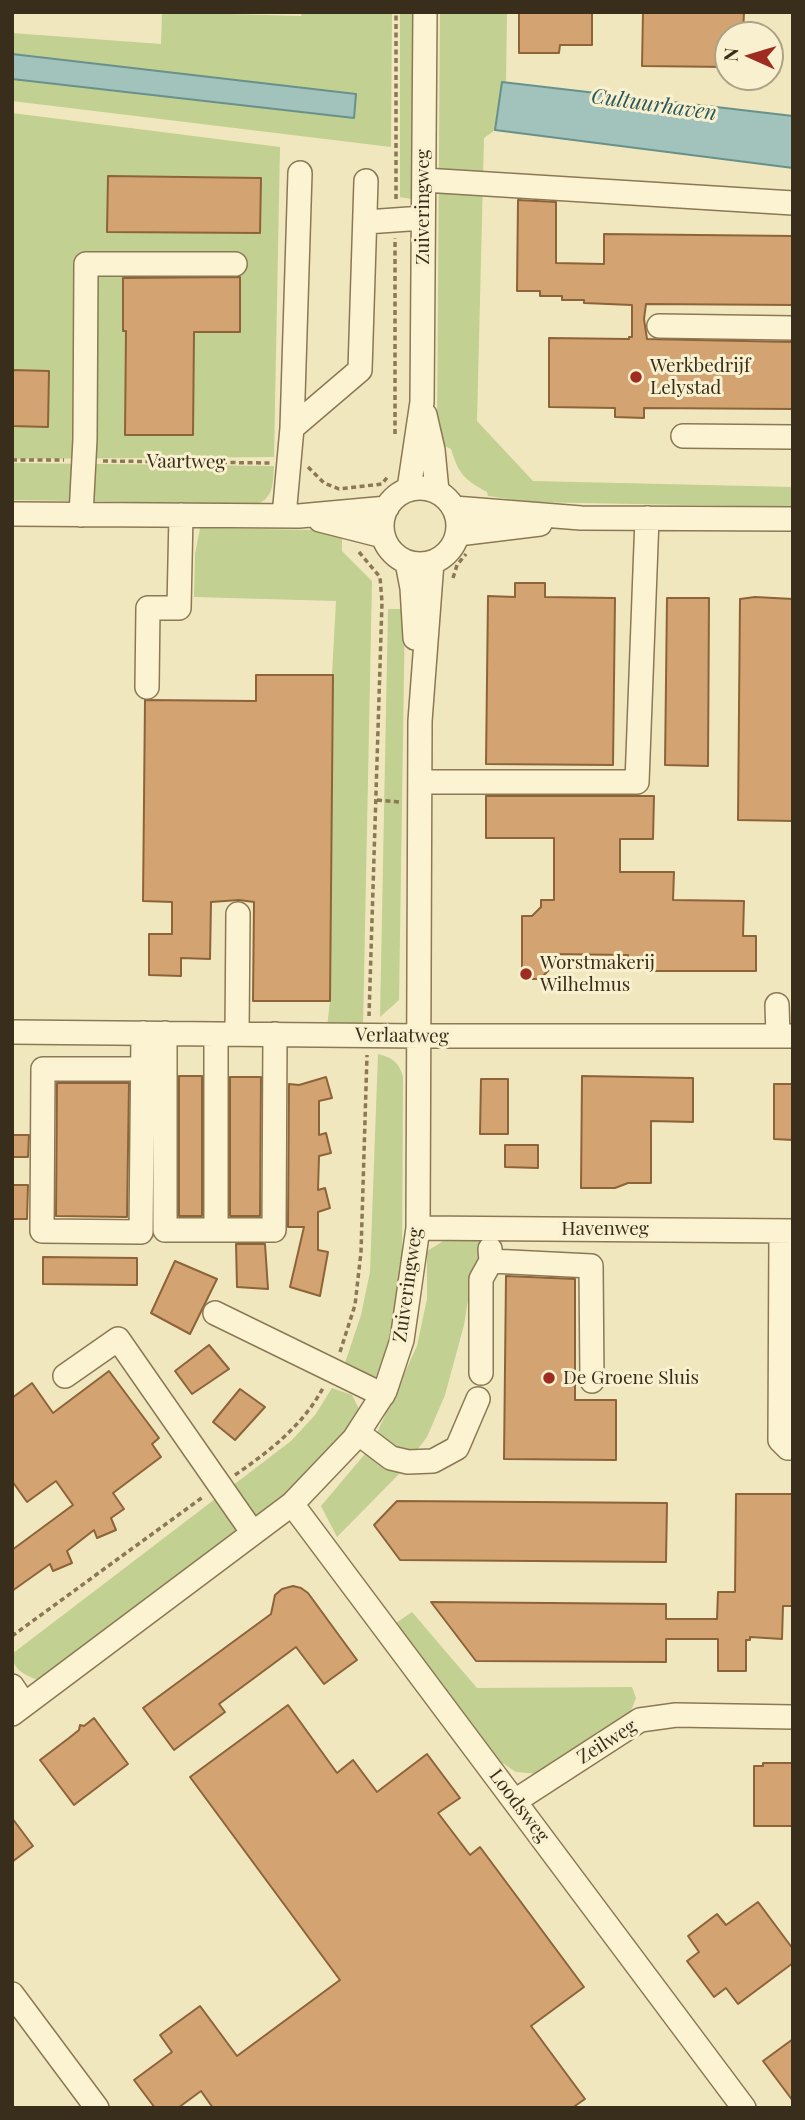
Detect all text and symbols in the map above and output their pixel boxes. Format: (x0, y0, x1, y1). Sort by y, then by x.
north arrow (714, 21, 784, 91)
text: N (717, 47, 743, 62)
water label: Cultuurhaven (590, 84, 718, 126)
street label: Zuiveringweg (412, 149, 434, 265)
place label: Werkbedrijf Lelystad (650, 355, 750, 399)
marker: Werkbedrijf Lelystad (628, 369, 644, 385)
street label: Vaartweg (146, 450, 226, 474)
place label: Worstmakerij Wilhelmus (540, 952, 655, 996)
marker: Worstmakerij Wilhelmus (518, 966, 534, 982)
street label: Verlaatweg (355, 1024, 449, 1048)
street label: Havenweg (561, 1218, 649, 1240)
street label: Zuiveringweg (389, 1226, 427, 1344)
place label: De Groene Sluis (563, 1367, 699, 1389)
marker: De Groene Sluis (541, 1370, 557, 1386)
street label: Zeilweg (573, 1715, 641, 1769)
street label: Loodsweg (484, 1765, 554, 1847)

